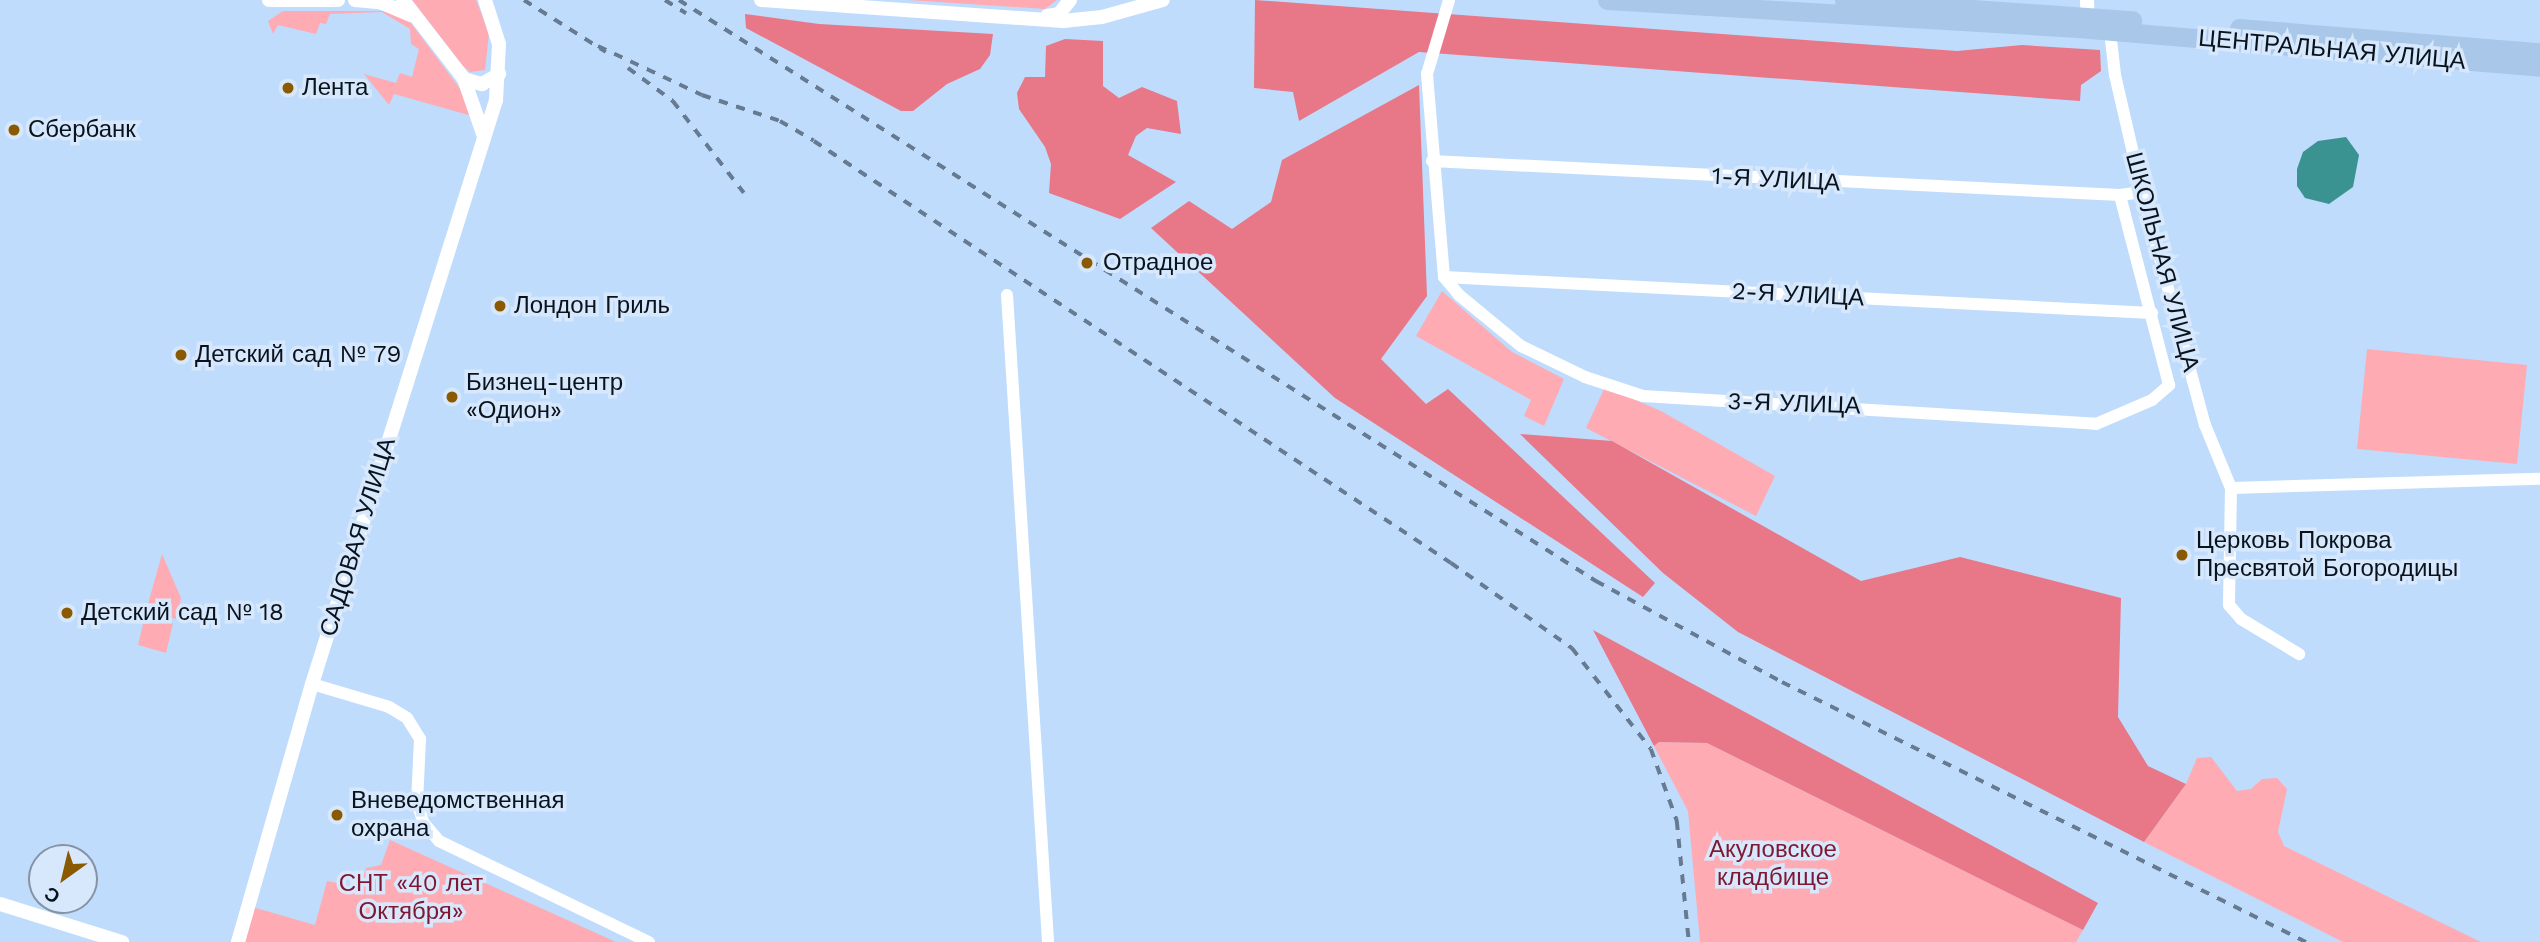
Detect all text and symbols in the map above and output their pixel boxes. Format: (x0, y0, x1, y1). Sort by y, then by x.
street label: ЦЕНТРАЛЬНАЯ УЛИЦА (2197, 24, 2467, 76)
place label: Лента (302, 74, 368, 102)
marker: Лента (280, 80, 296, 96)
place label: Сбербанк (28, 116, 136, 144)
marker: Сбербанк (6, 122, 22, 138)
street label: ШКОЛЬНАЯ УЛИЦА (2119, 149, 2205, 375)
street label: 1-Я УЛИЦА (1711, 162, 1841, 198)
place label: Отрадное (1103, 249, 1213, 277)
marker: Отрадное (1077, 253, 1097, 273)
street label: 2-Я УЛИЦА (1731, 277, 1865, 313)
place label: Лондон Гриль (514, 292, 670, 320)
marker: Лондон Гриль (492, 298, 508, 314)
place label: Детский сад № 79 (195, 341, 402, 369)
marker: Детский сад № 79 (173, 347, 189, 363)
place label: Бизнец-центр «Одион» (466, 369, 623, 425)
street label: 3-Я УЛИЦА (1727, 387, 1861, 421)
marker: Бизнец-центр «Одион» (444, 389, 460, 405)
street label: САДОВАЯ УЛИЦА (314, 434, 402, 640)
place label: Церковь Покрова Пресвятой Богородицы (2196, 527, 2458, 583)
marker: Церковь Покрова Пресвятой Богородицы (2174, 547, 2190, 563)
place label: Детский сад № 18 (81, 599, 284, 627)
marker: Детский сад № 18 (59, 605, 75, 621)
place label: Вневедомственная охрана (351, 787, 564, 843)
marker: Вневедомственная охрана (329, 807, 345, 823)
park label: Акуловское кладбище (1709, 836, 1837, 892)
north arrow (28, 844, 98, 914)
park label: СНТ «40 лет Октября» (339, 870, 483, 926)
text: С (40, 882, 64, 909)

